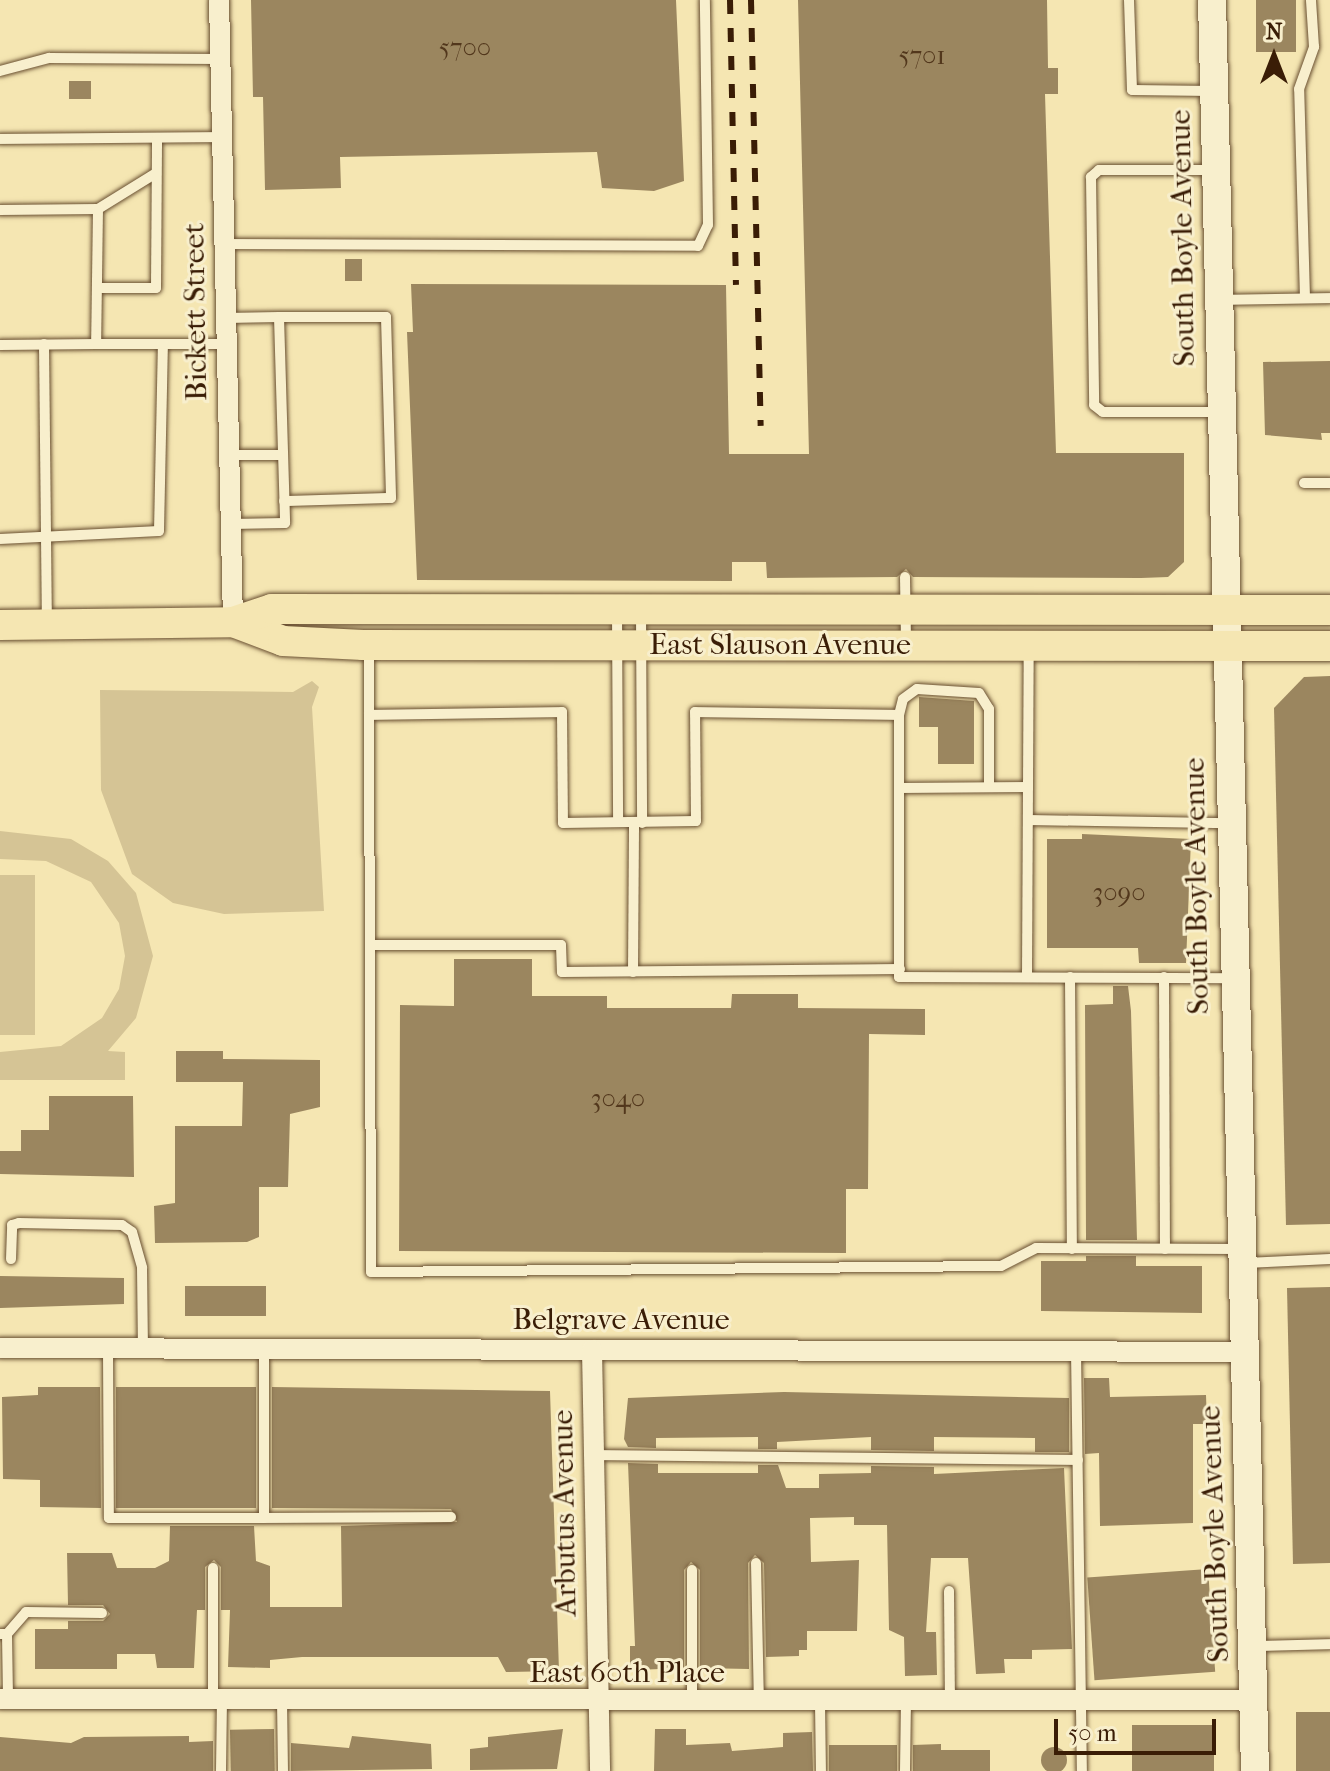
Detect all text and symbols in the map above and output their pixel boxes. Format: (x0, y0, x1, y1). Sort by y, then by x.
north arrow (1234, 16, 1314, 96)
text: N (1266, 19, 1282, 45)
house number: 5700 (439, 32, 491, 64)
house number: 5701 (898, 40, 946, 72)
street label: South Boyle Avenue (1163, 109, 1203, 367)
street label: Bickett Street (176, 223, 216, 401)
street label: East Slauson Avenue (649, 627, 911, 663)
street label: South Boyle Avenue (1177, 757, 1217, 1015)
house number: 3090 (1093, 877, 1145, 909)
house number: 3040 (591, 1083, 645, 1115)
street label: Belgrave Avenue (512, 1302, 730, 1338)
street label: South Boyle Avenue (1193, 1405, 1237, 1663)
street label: Arbutus Avenue (545, 1409, 585, 1617)
street label: East 60th Place (529, 1655, 725, 1691)
scale bar (1058, 1703, 1220, 1753)
text: 50 m (1068, 1719, 1117, 1747)

